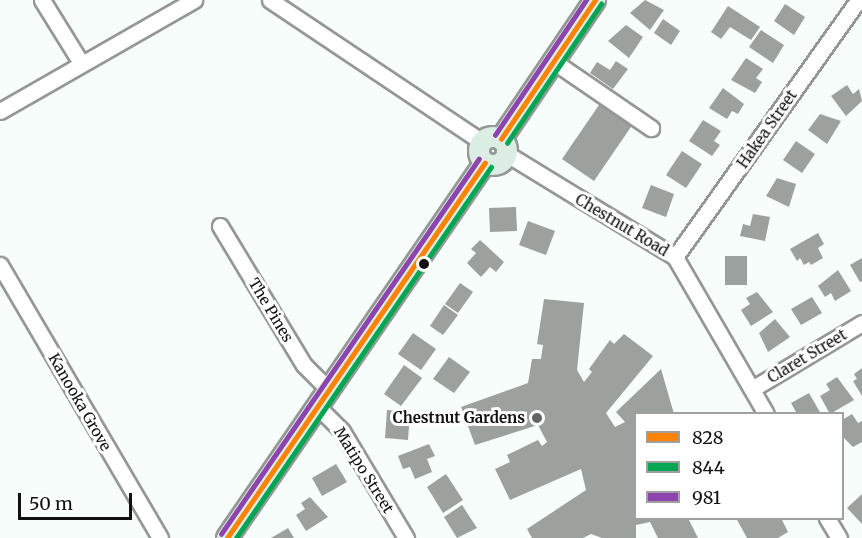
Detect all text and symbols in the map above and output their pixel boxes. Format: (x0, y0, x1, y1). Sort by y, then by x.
street label: Hakea Street (733, 86, 801, 172)
street label: Chestnut Road (572, 190, 672, 260)
unlabelled marker (418, 258, 430, 270)
street label: The Pines (245, 275, 297, 345)
street label: Claret Street (764, 325, 850, 387)
street label: Kanooka Grove (45, 350, 115, 454)
place label: Chestnut Gardens (393, 409, 525, 427)
marker: Chestnut Gardens (530, 411, 544, 425)
legend (634, 412, 844, 520)
street label: Matipo Street (330, 424, 398, 516)
text: 828 (692, 426, 724, 449)
text: 844 (692, 456, 725, 479)
scale bar (21, 481, 135, 519)
text: 981 (692, 486, 721, 509)
text: 50 m (29, 492, 73, 515)

